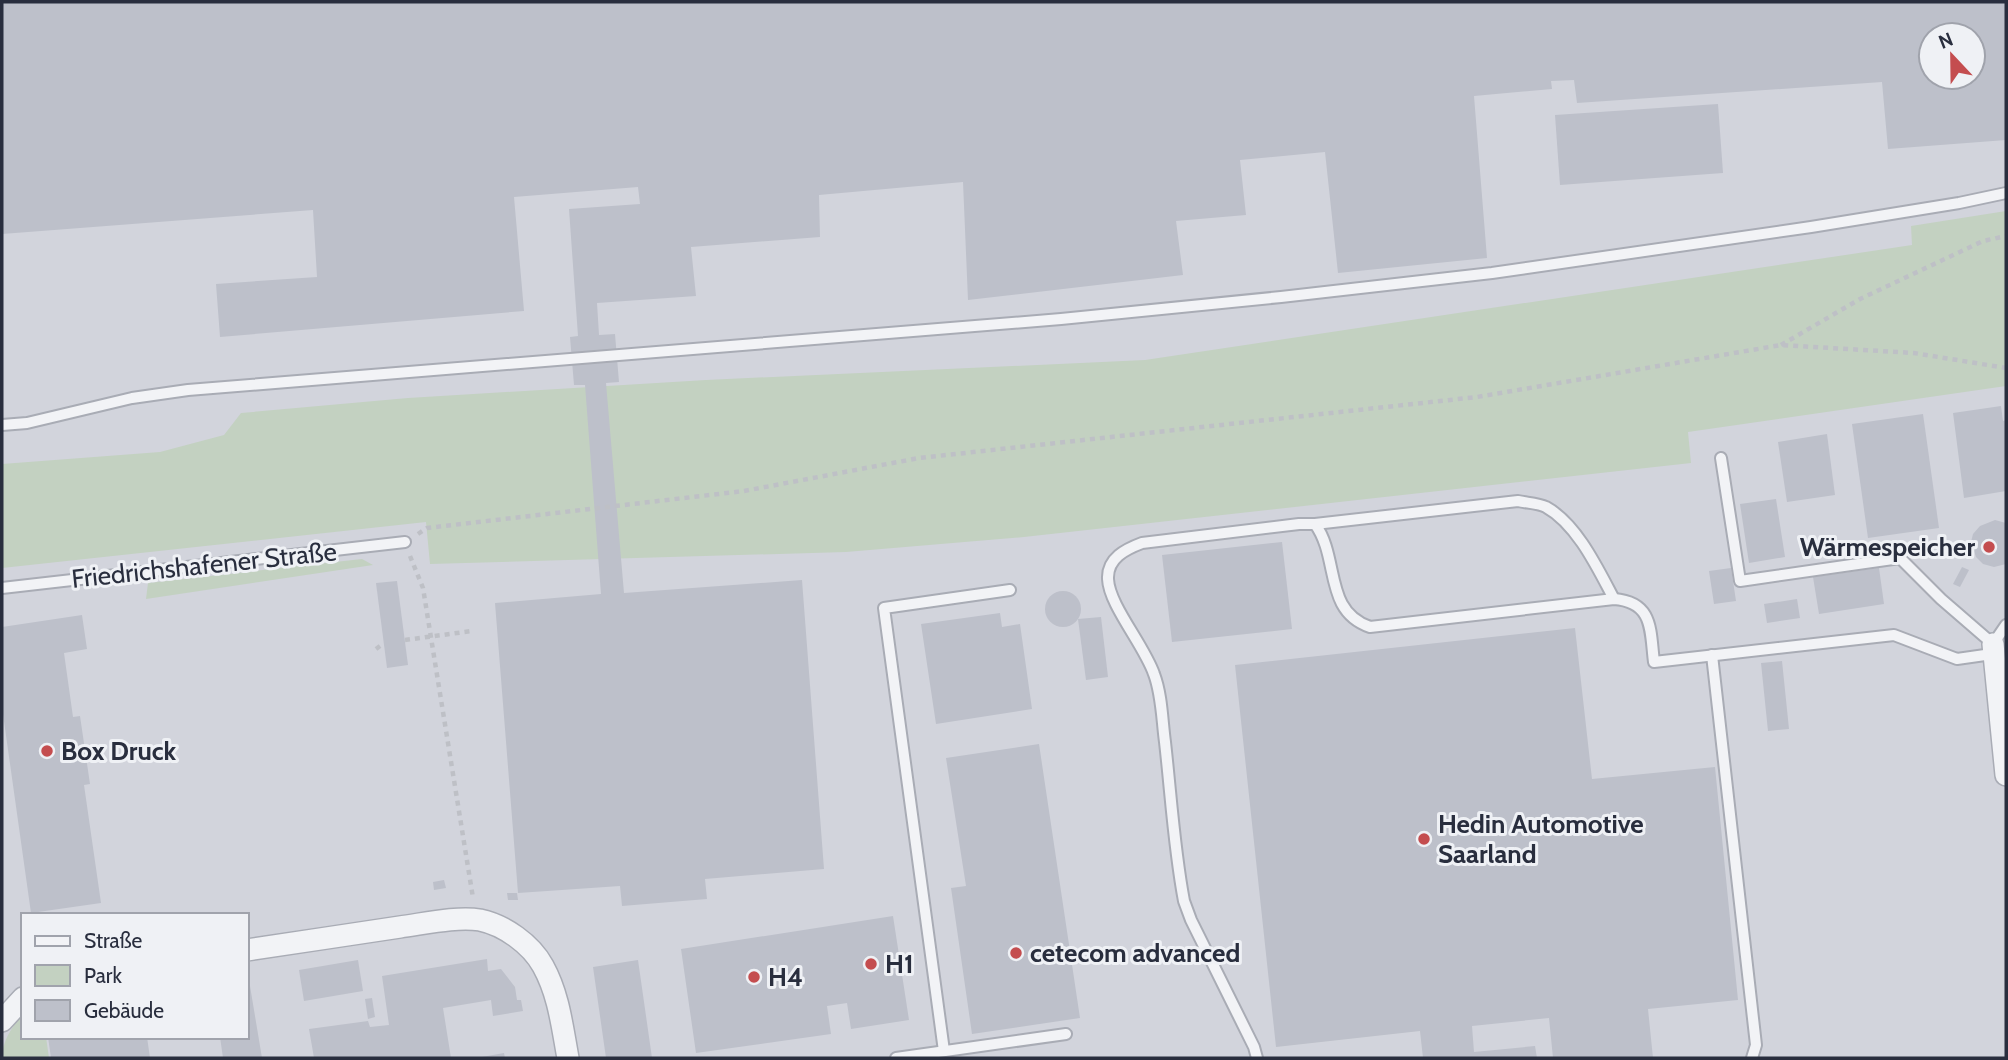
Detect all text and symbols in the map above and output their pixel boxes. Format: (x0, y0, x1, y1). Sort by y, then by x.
north arrow (1917, 21, 1987, 91)
text: N (1935, 28, 1956, 54)
place label: Wärmespeicher (1800, 531, 1975, 563)
street label: Friedrichshafener Straße (70, 535, 338, 595)
marker: Wärmespeicher (1981, 539, 1997, 555)
place label: Box Druck (61, 735, 177, 767)
marker: Box Druck (39, 743, 55, 759)
place label: Hedin Automotive Saarland (1438, 808, 1644, 870)
marker: Hedin Automotive Saarland (1416, 831, 1432, 847)
legend (21, 913, 248, 1039)
text: Straße (84, 928, 143, 953)
place label: cetecom advanced (1030, 937, 1240, 969)
marker: cetecom advanced (1008, 945, 1024, 961)
place label: H1 (885, 948, 914, 980)
marker: H1 (863, 956, 879, 972)
place label: H4 (768, 961, 803, 993)
text: Park (84, 963, 122, 988)
marker: H4 (746, 969, 762, 985)
text: Gebäude (84, 998, 164, 1023)

